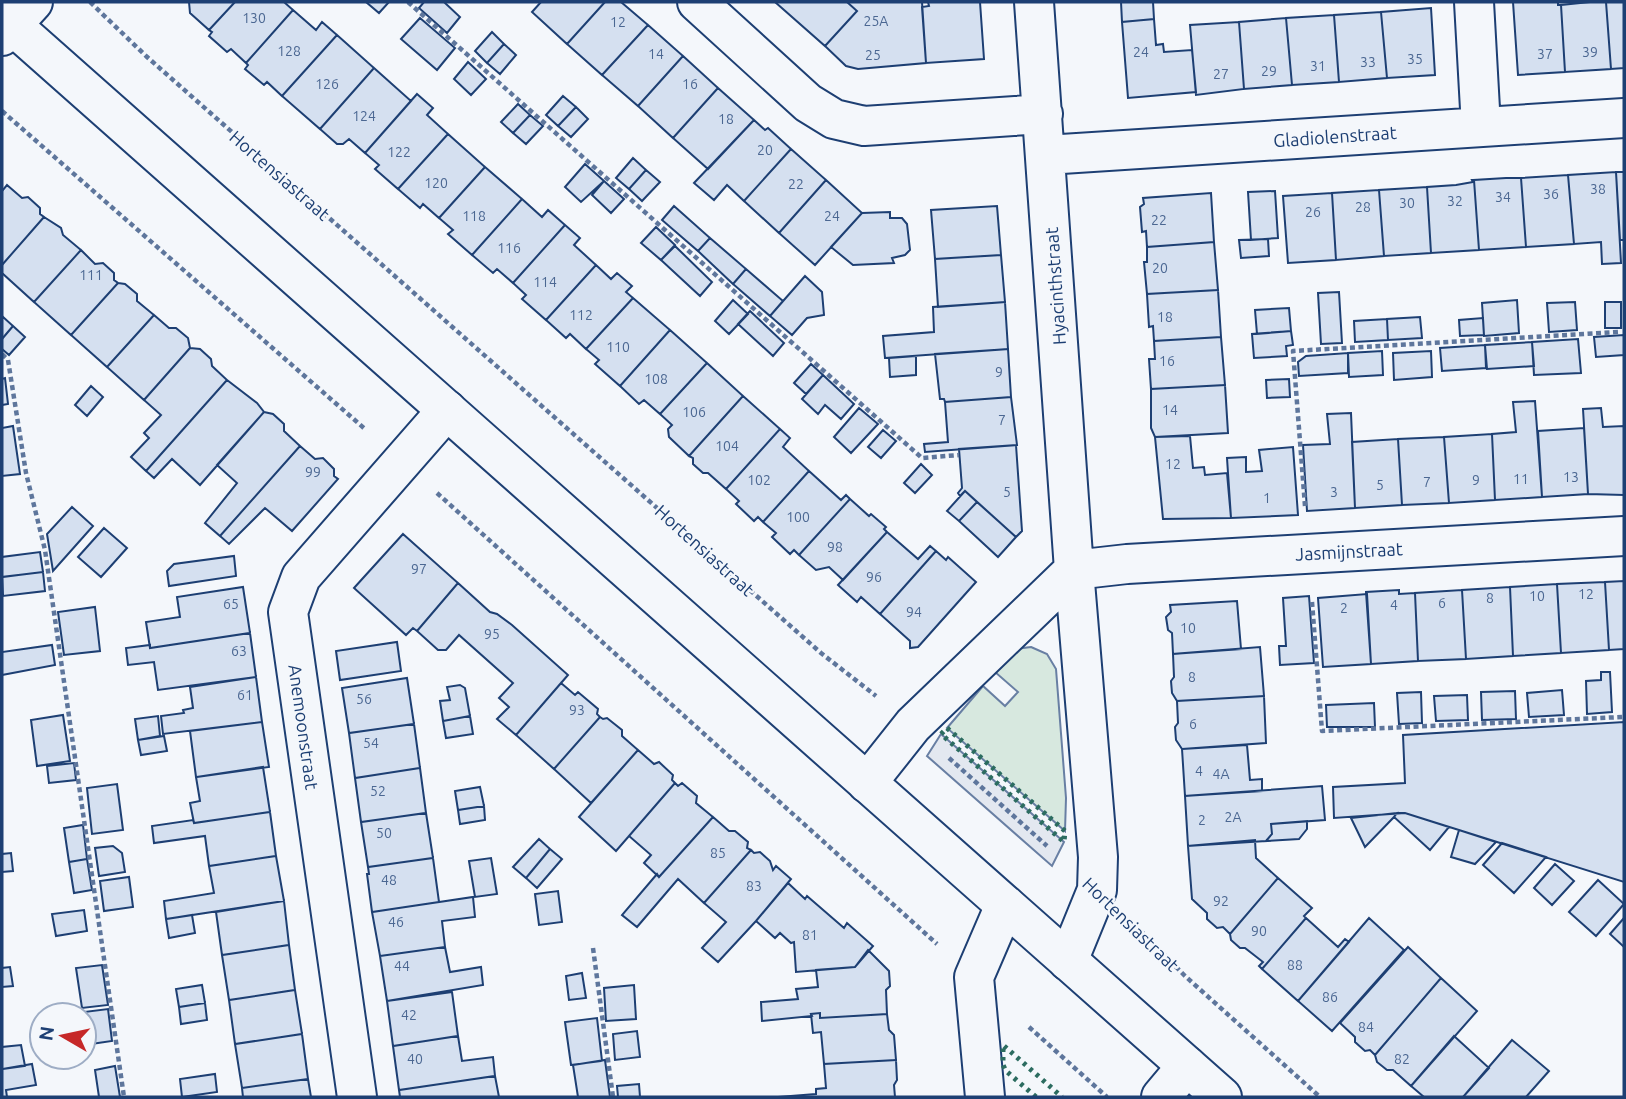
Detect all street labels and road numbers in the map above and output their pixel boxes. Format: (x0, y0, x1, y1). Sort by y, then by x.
street label: Gladiolenstraat (1273, 122, 1397, 150)
street label: Hortensiastraat (226, 126, 334, 224)
street label: Hyacinthstraat (1041, 226, 1069, 346)
street label: Hortensiastraat (652, 500, 758, 600)
street label: Jasmijnstraat (1295, 538, 1403, 564)
street label: Anemoonstraat (285, 663, 323, 791)
street label: Hortensiastraat (1079, 873, 1183, 975)

